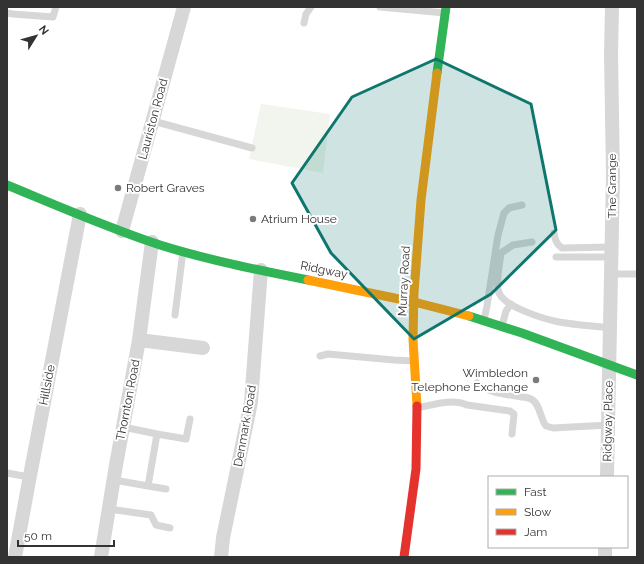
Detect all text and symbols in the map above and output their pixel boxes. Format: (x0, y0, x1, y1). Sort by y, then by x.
north arrow (16, 16, 56, 56)
text: N (36, 23, 51, 38)
street label: Lauriston Road (135, 77, 171, 161)
street label: The Grange (605, 153, 619, 219)
place label: Robert Graves (126, 181, 205, 195)
marker: Robert Graves (113, 183, 123, 193)
place label: Atrium House (261, 212, 337, 226)
marker: Atrium House (248, 214, 258, 224)
street label: Murray Road (395, 245, 413, 317)
street label: Ridgway (299, 259, 349, 282)
street label: Thornton Road (113, 358, 143, 442)
street label: Hillside (36, 364, 58, 406)
place label: Wimbledon Telephone Exchange (411, 366, 528, 394)
marker: Wimbledon Telephone Exchange (531, 375, 541, 385)
street label: Ridgway Place (600, 380, 616, 462)
street label: Denmark Road (231, 384, 259, 468)
legend (488, 476, 628, 548)
text: Fast (524, 485, 547, 499)
text: Slow (524, 505, 551, 519)
scale bar (18, 522, 114, 548)
text: Jam (524, 525, 547, 539)
text: 50 m (24, 529, 52, 543)

